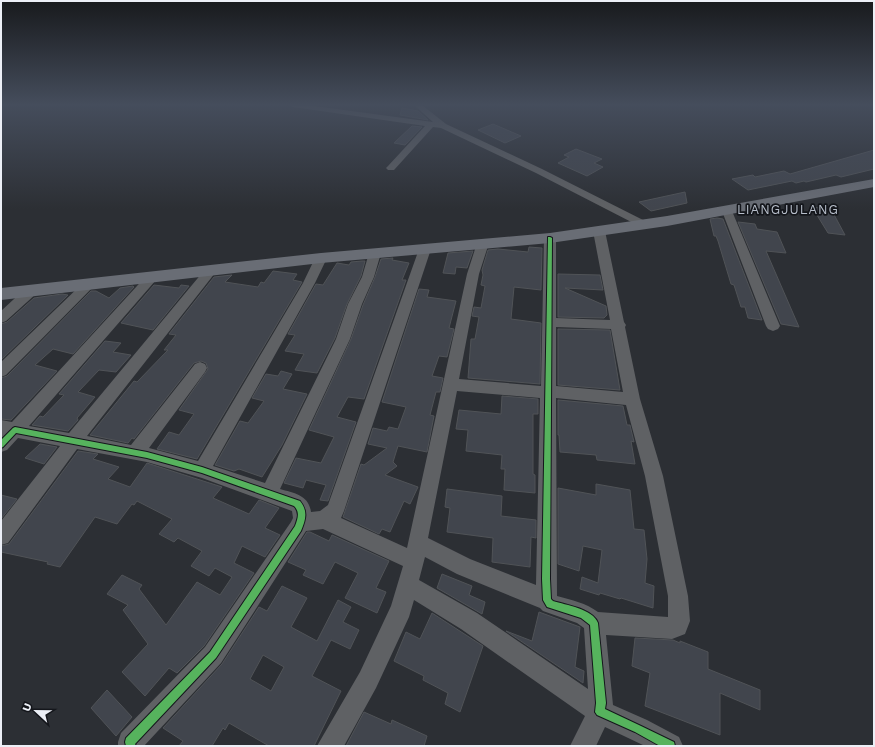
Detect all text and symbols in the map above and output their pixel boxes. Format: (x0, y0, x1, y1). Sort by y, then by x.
district label: LIANGJULANG (737, 202, 839, 217)
north arrow (16, 691, 56, 731)
text: U (20, 701, 35, 713)

